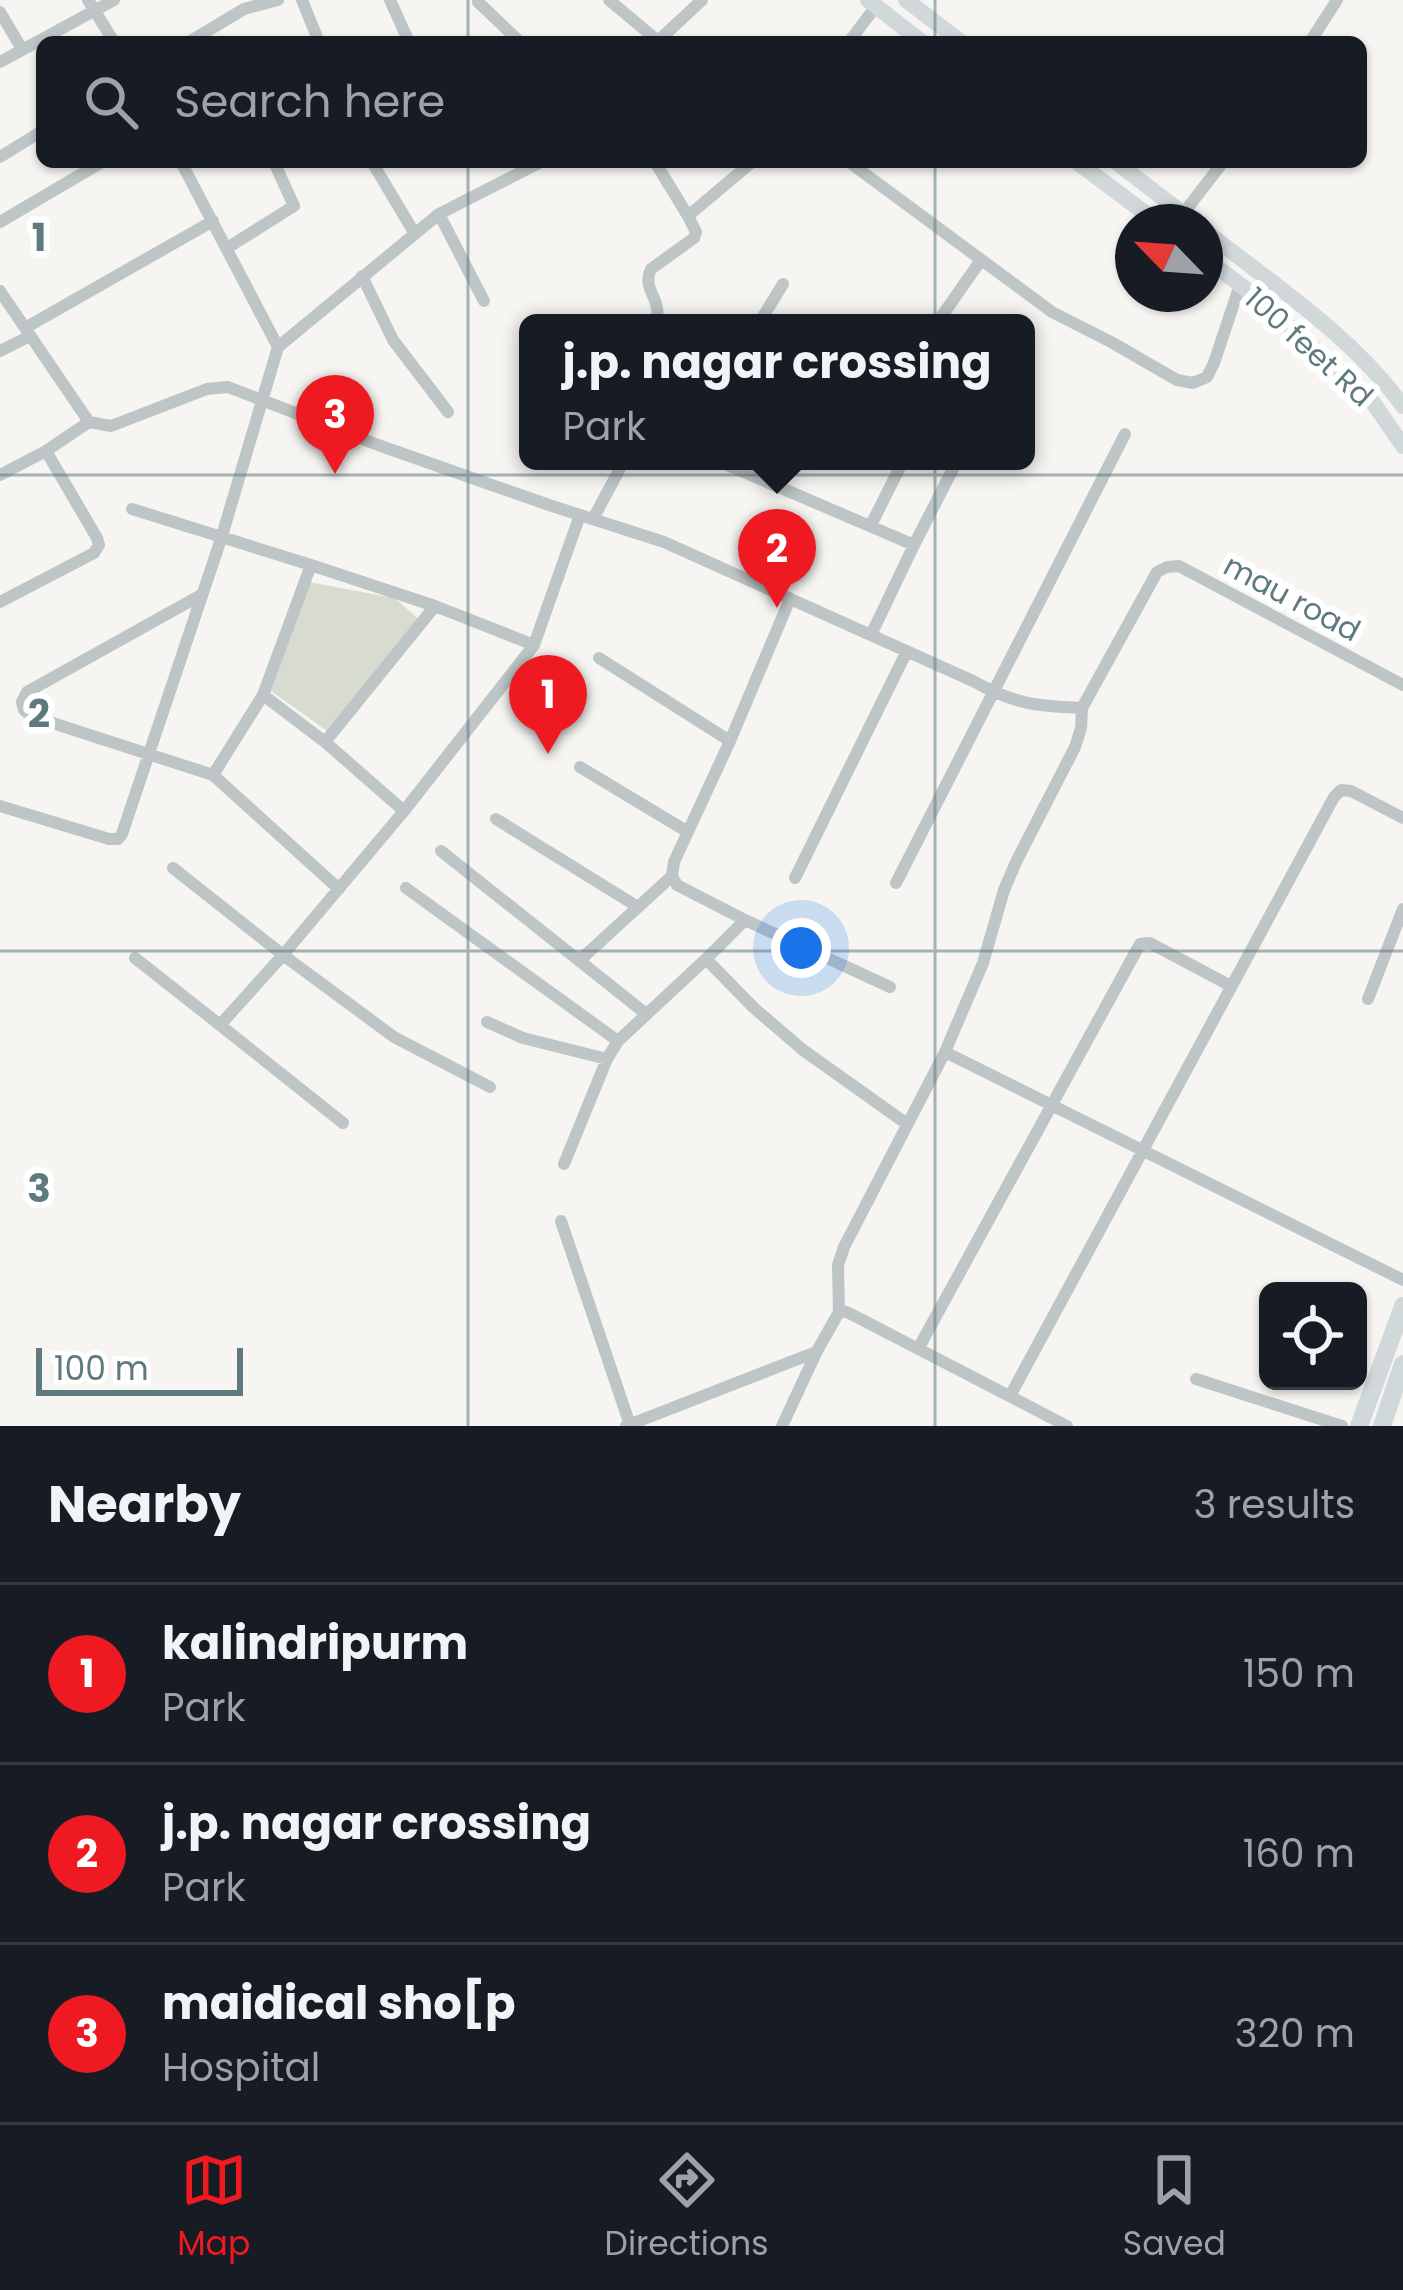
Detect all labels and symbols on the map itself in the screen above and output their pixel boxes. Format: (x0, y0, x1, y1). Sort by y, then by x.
north arrow (1115, 204, 1223, 312)
text: 1 (32, 210, 46, 265)
street label: 100 feet Rd (1235, 278, 1383, 416)
pin: 3 (296, 375, 374, 474)
pin: 2 (738, 509, 816, 608)
street label: mau road (1216, 544, 1368, 652)
pin: 1 (509, 655, 587, 754)
text: 2 (28, 686, 50, 741)
your location (771, 918, 831, 978)
text: 3 (27, 1161, 51, 1216)
scale bar (36, 1342, 243, 1395)

